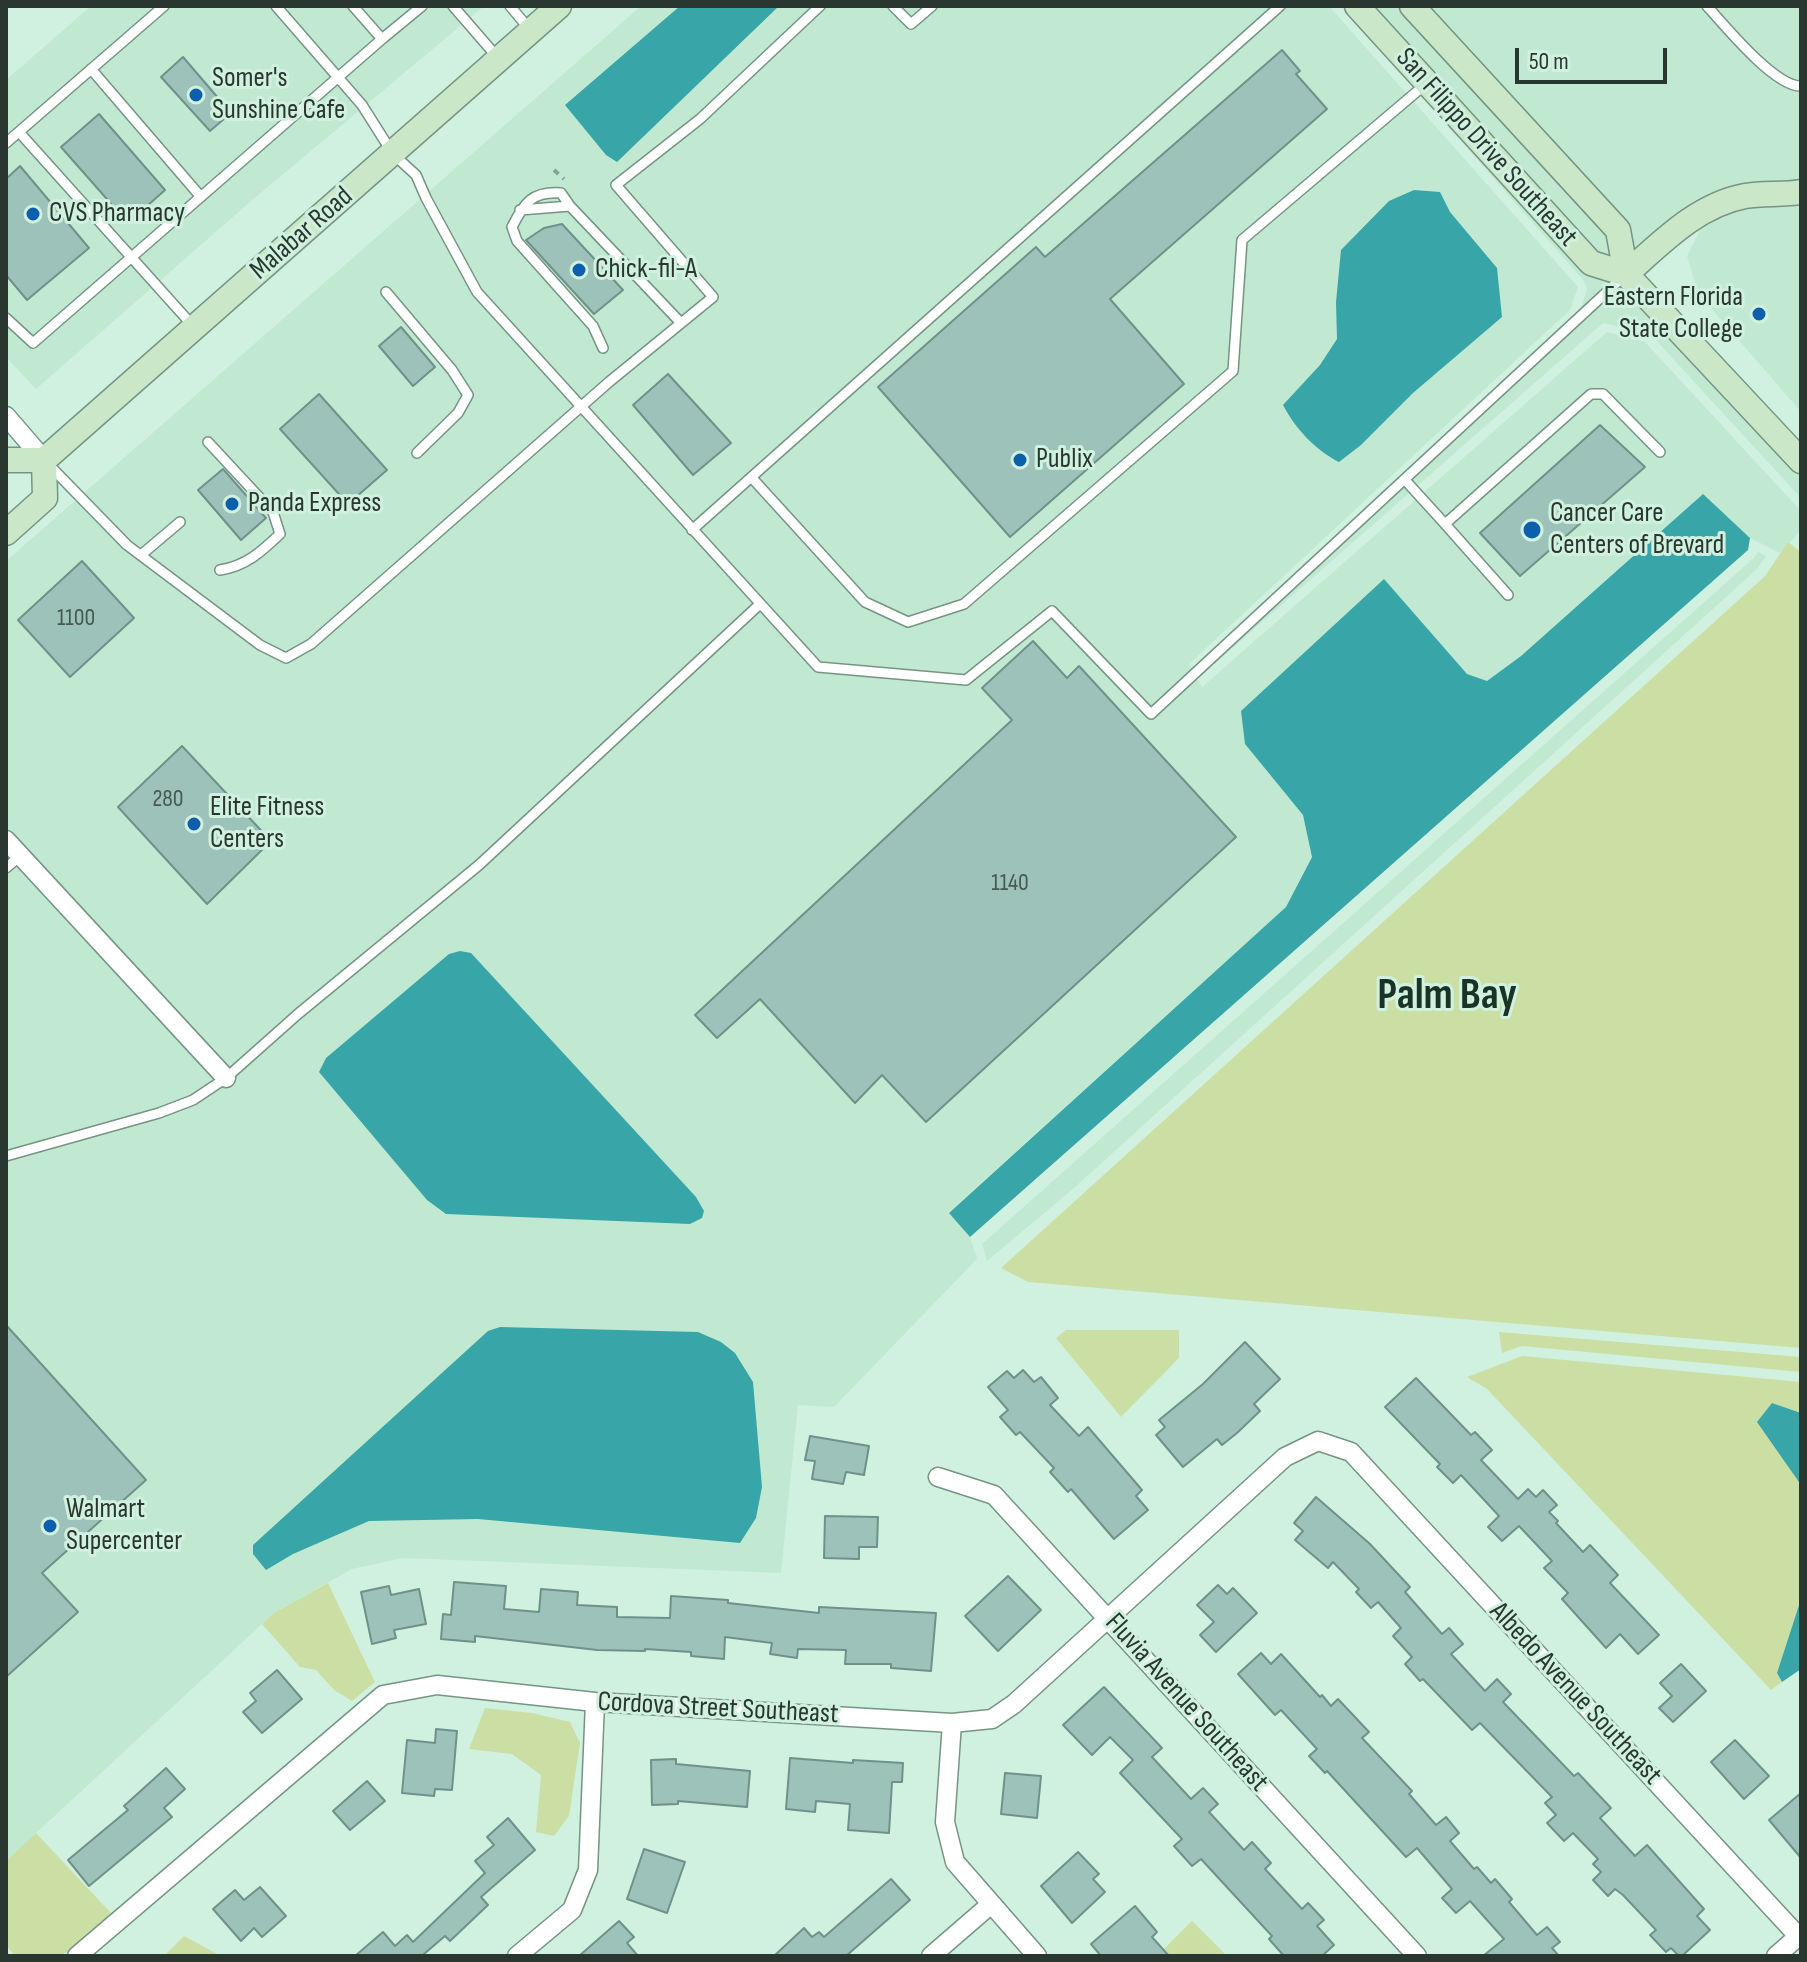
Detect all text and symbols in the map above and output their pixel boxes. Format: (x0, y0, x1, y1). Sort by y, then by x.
scale bar (1519, 32, 1671, 82)
street label: San Filippo Drive Southeast (1388, 42, 1584, 254)
text: 50 m (1529, 47, 1569, 76)
place label: Somer's Sunshine Cafe (212, 62, 345, 128)
marker: Somer's Sunshine Cafe (187, 86, 205, 104)
street label: Malabar Road (244, 180, 360, 288)
place label: CVS Pharmacy (49, 197, 185, 231)
marker: CVS Pharmacy (24, 205, 42, 223)
place label: Chick-fil-A (595, 253, 697, 287)
marker: Chick-fil-A (570, 261, 588, 279)
place label: Eastern Florida State College (1604, 281, 1743, 347)
marker: Eastern Florida State College (1750, 305, 1768, 323)
place label: Publix (1036, 443, 1093, 477)
marker: Publix (1011, 451, 1029, 469)
place label: Panda Express (248, 487, 381, 521)
marker: Panda Express (223, 495, 241, 513)
place label: Cancer Care Centers of Brevard (1550, 497, 1724, 563)
marker: Cancer Care Centers of Brevard (1521, 519, 1543, 541)
house number: 1100 (57, 605, 95, 633)
house number: 280 (152, 786, 184, 814)
place label: Elite Fitness Centers (210, 791, 324, 857)
marker: Elite Fitness Centers (185, 815, 203, 833)
house number: 1140 (991, 870, 1029, 898)
district label: Palm Bay (1377, 971, 1517, 1023)
place label: Walmart Supercenter (66, 1493, 182, 1559)
marker: Walmart Supercenter (41, 1517, 59, 1535)
street label: Albedo Avenue Southeast (1482, 1596, 1668, 1792)
street label: Fluvia Avenue Southeast (1097, 1607, 1275, 1799)
street label: Cordova Street Southeast (597, 1686, 839, 1732)

